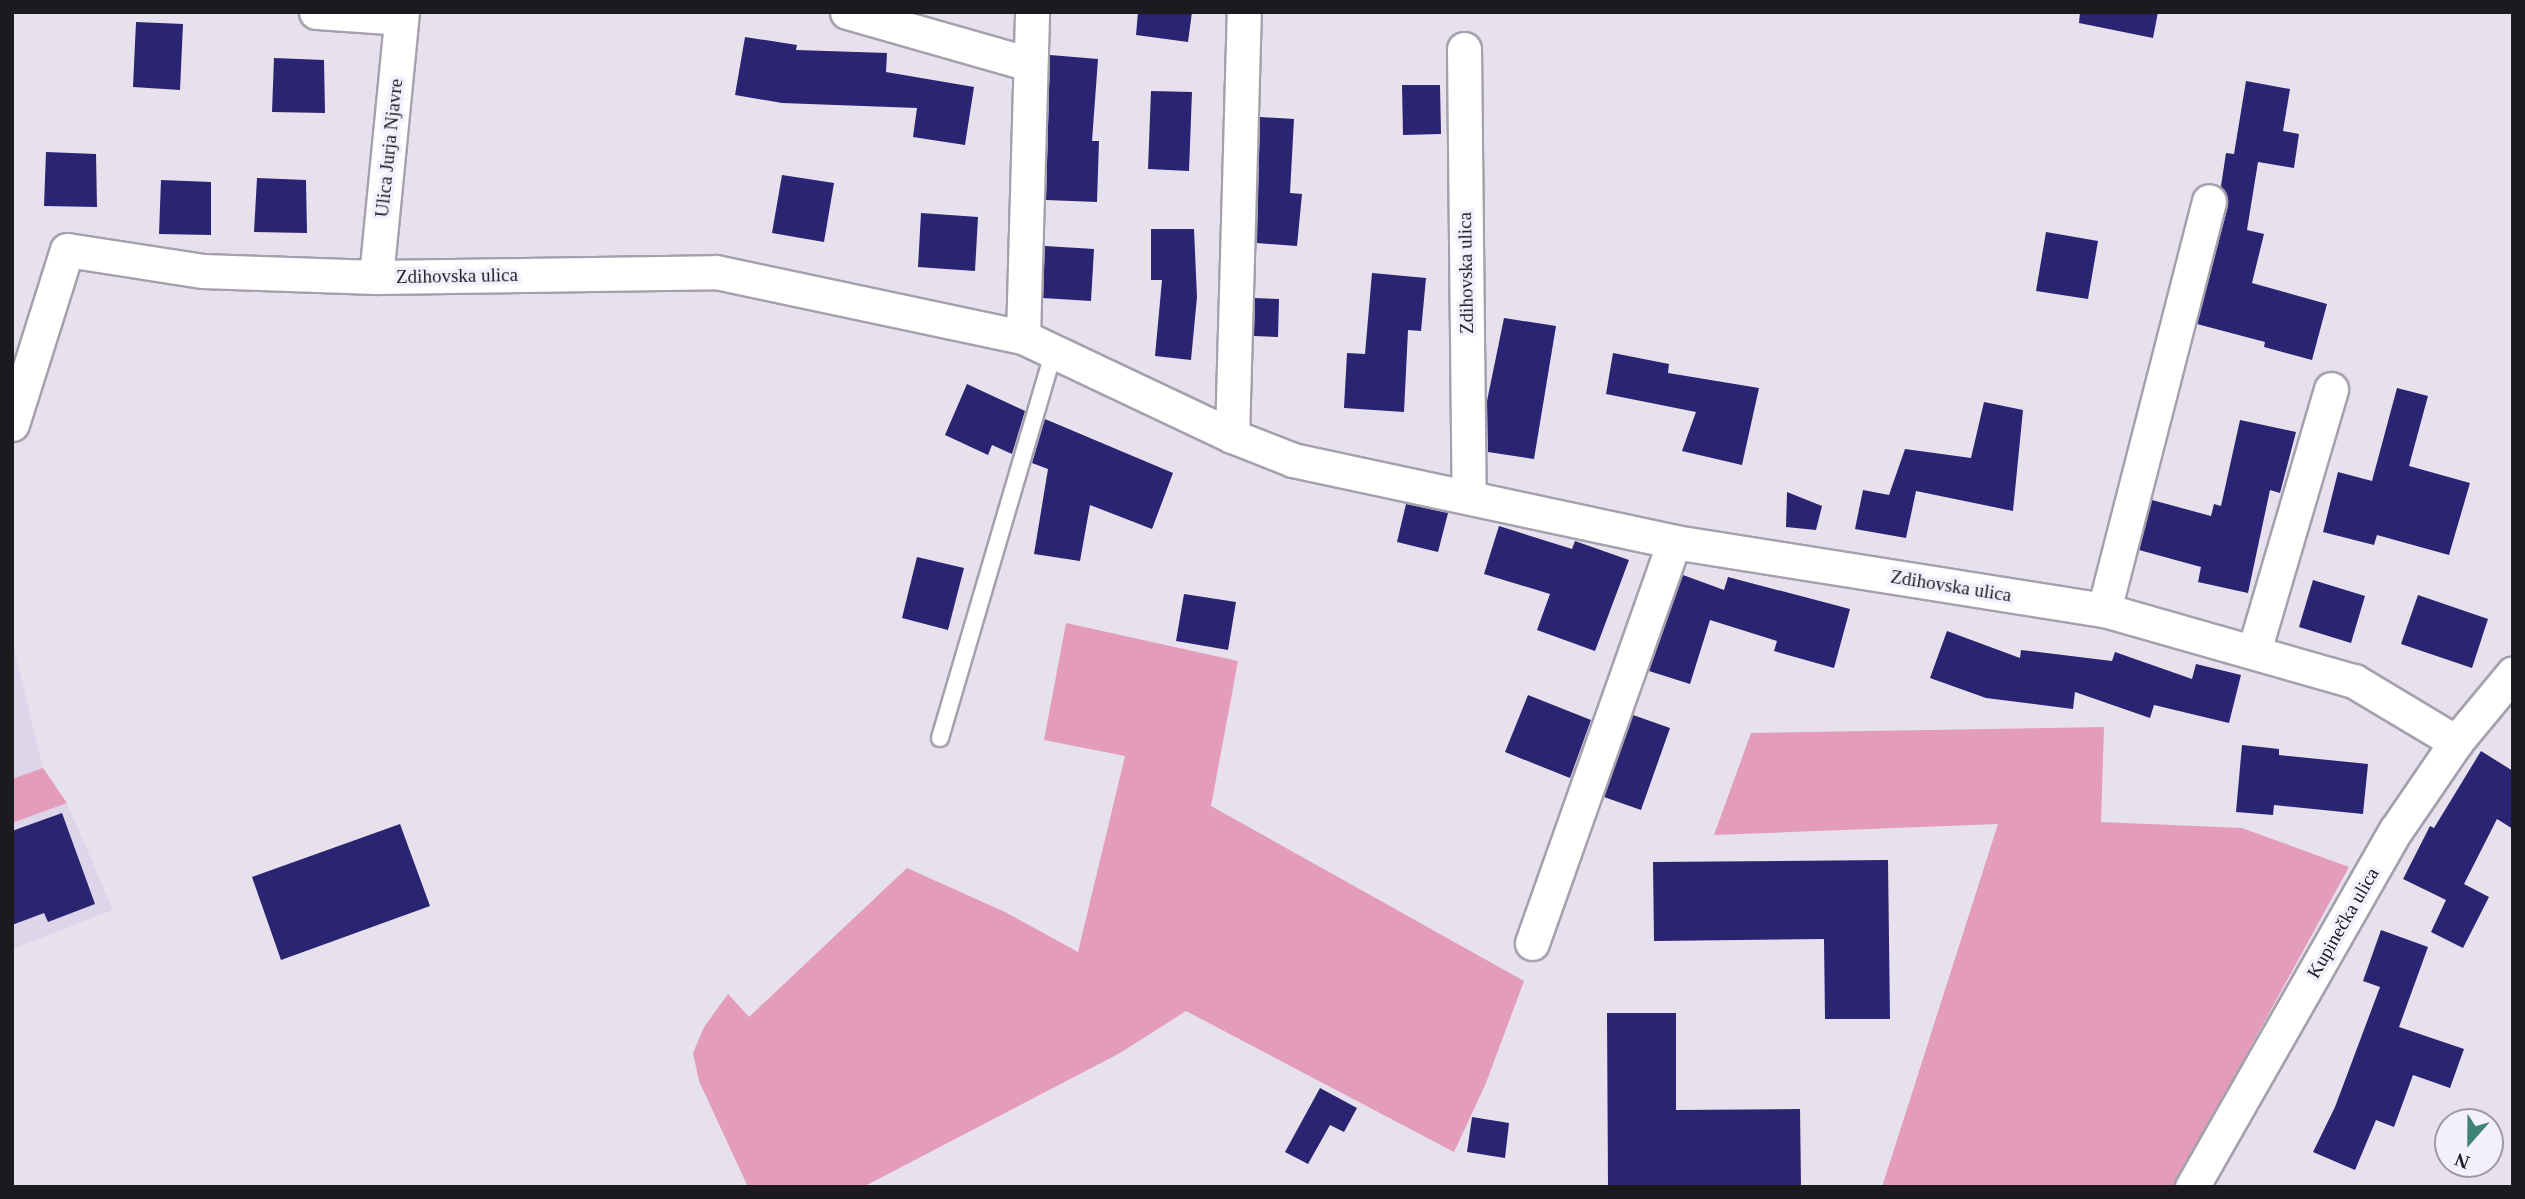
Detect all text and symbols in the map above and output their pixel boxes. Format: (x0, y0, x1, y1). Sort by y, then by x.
street label: Ulica Jurja Njavre (370, 78, 408, 218)
street label: Zdihovska ulica (1454, 212, 1478, 334)
street label: Zdihovska ulica (396, 264, 518, 288)
street label: Zdihovska ulica (1889, 565, 2013, 607)
street label: Kupinečka ulica (2302, 864, 2384, 982)
north arrow (2434, 1108, 2504, 1178)
text: N (2452, 1149, 2472, 1173)

